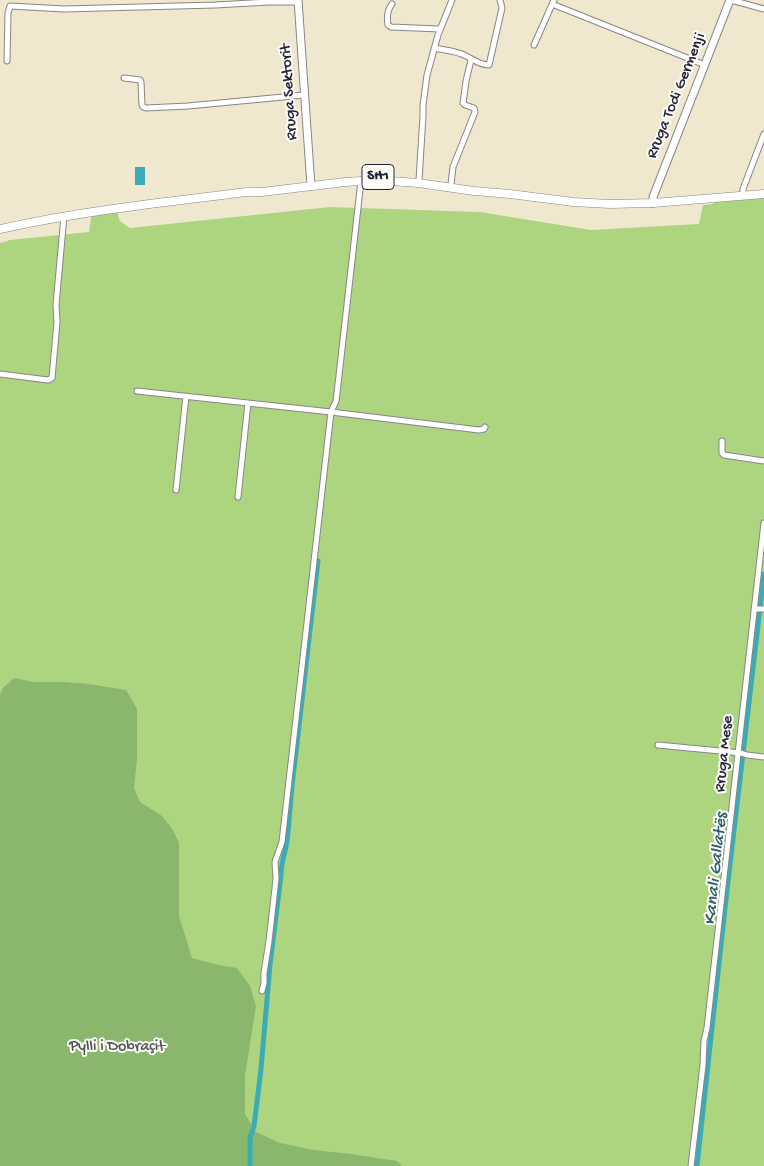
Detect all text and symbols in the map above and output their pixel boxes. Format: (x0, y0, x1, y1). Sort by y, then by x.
street label: Rruga Todi Germenji (643, 30, 711, 162)
street label: Rruga Sektorit (277, 43, 303, 141)
road number: SH1 (362, 164, 394, 190)
street label: Rruga Mese (711, 715, 739, 793)
water label: Kanali Gallatës (700, 812, 734, 926)
park label: Pylli i Dobraçit (69, 1038, 165, 1058)

